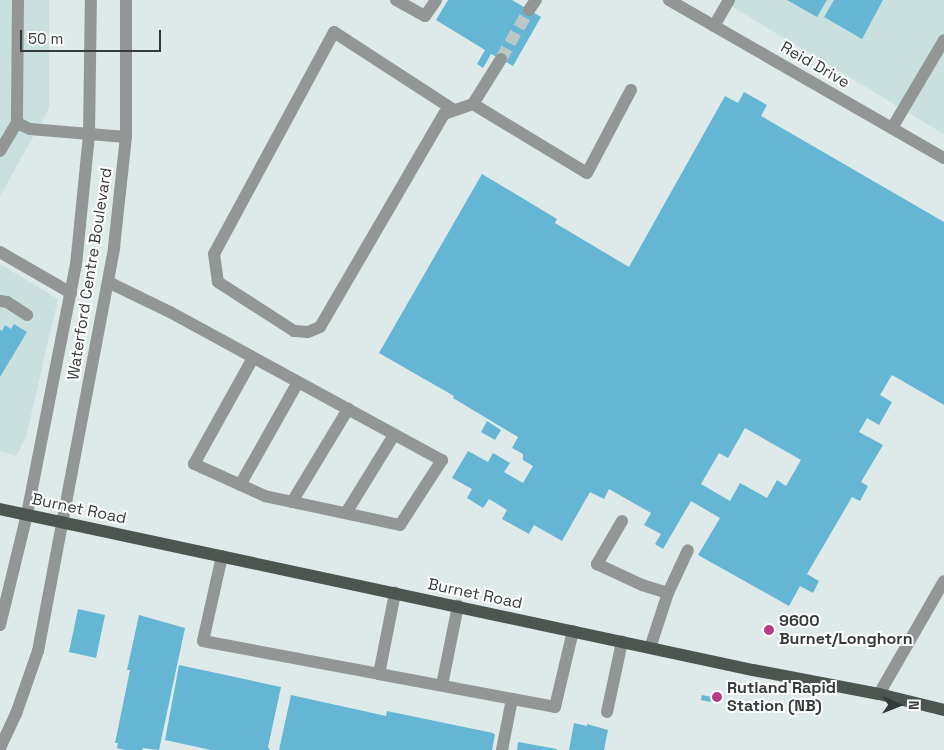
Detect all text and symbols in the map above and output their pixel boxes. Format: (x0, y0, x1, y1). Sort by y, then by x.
scale bar (22, 20, 164, 52)
text: 50 m (28, 29, 63, 48)
street label: Reid Drive (777, 38, 853, 92)
street label: Waterford Centre Boulevard (64, 166, 116, 382)
street label: Burnet Road (30, 490, 128, 528)
street label: Burnet Road (426, 575, 524, 613)
place label: 9600 Burnet/Longhorn (779, 611, 913, 649)
marker: 9600 Burnet/Longhorn (763, 624, 775, 636)
place label: Rutland Rapid Station (NB) (727, 678, 836, 716)
north arrow (874, 680, 924, 730)
marker: Rutland Rapid Station (NB) (711, 691, 723, 703)
text: N (905, 700, 923, 710)

